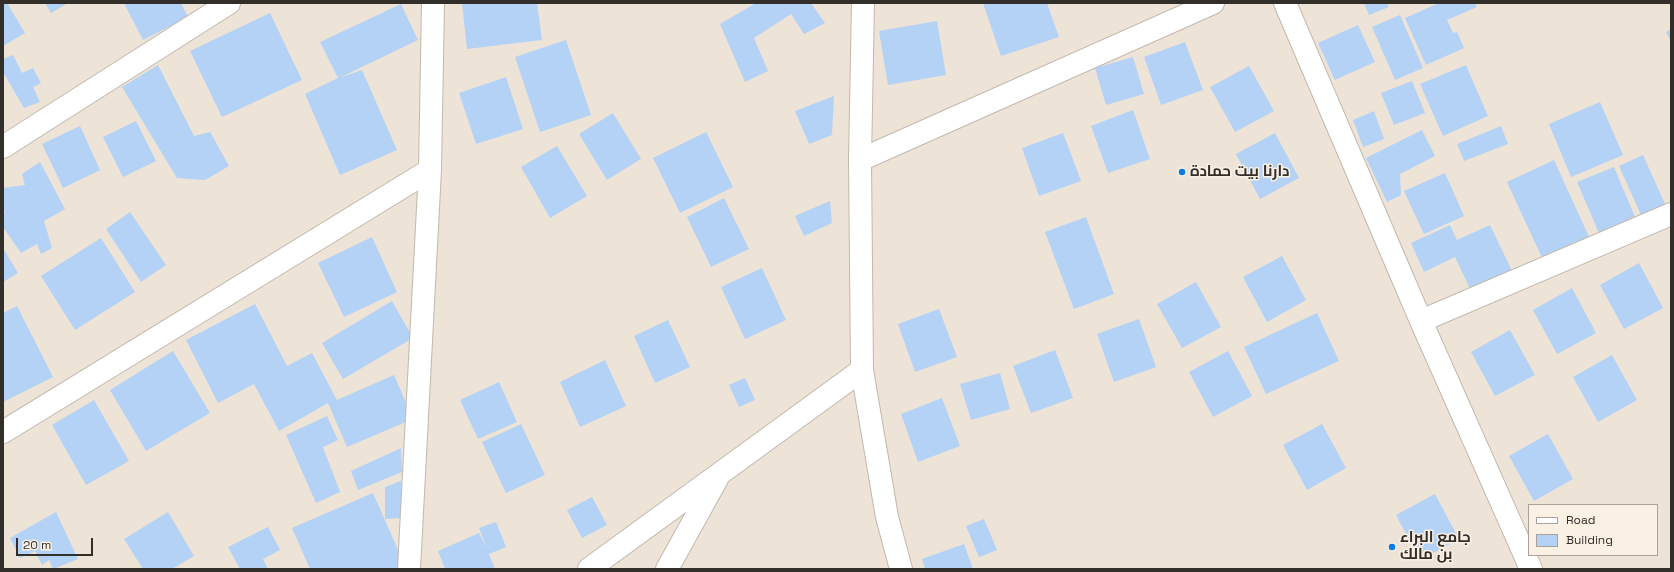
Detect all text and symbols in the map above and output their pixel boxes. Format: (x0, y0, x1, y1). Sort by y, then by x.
place label: دارنا بيت حمادة (1190, 163, 1290, 181)
marker: دارنا بيت حمادة (1177, 167, 1187, 177)
legend (1528, 504, 1658, 556)
text: Road (1566, 512, 1595, 528)
place label: جامع البراء بن مالك (1400, 529, 1471, 564)
scale bar (18, 530, 95, 556)
text: Building (1566, 532, 1613, 548)
text: 20 m (23, 537, 51, 553)
marker: جامع البراء بن مالك (1387, 542, 1397, 552)

